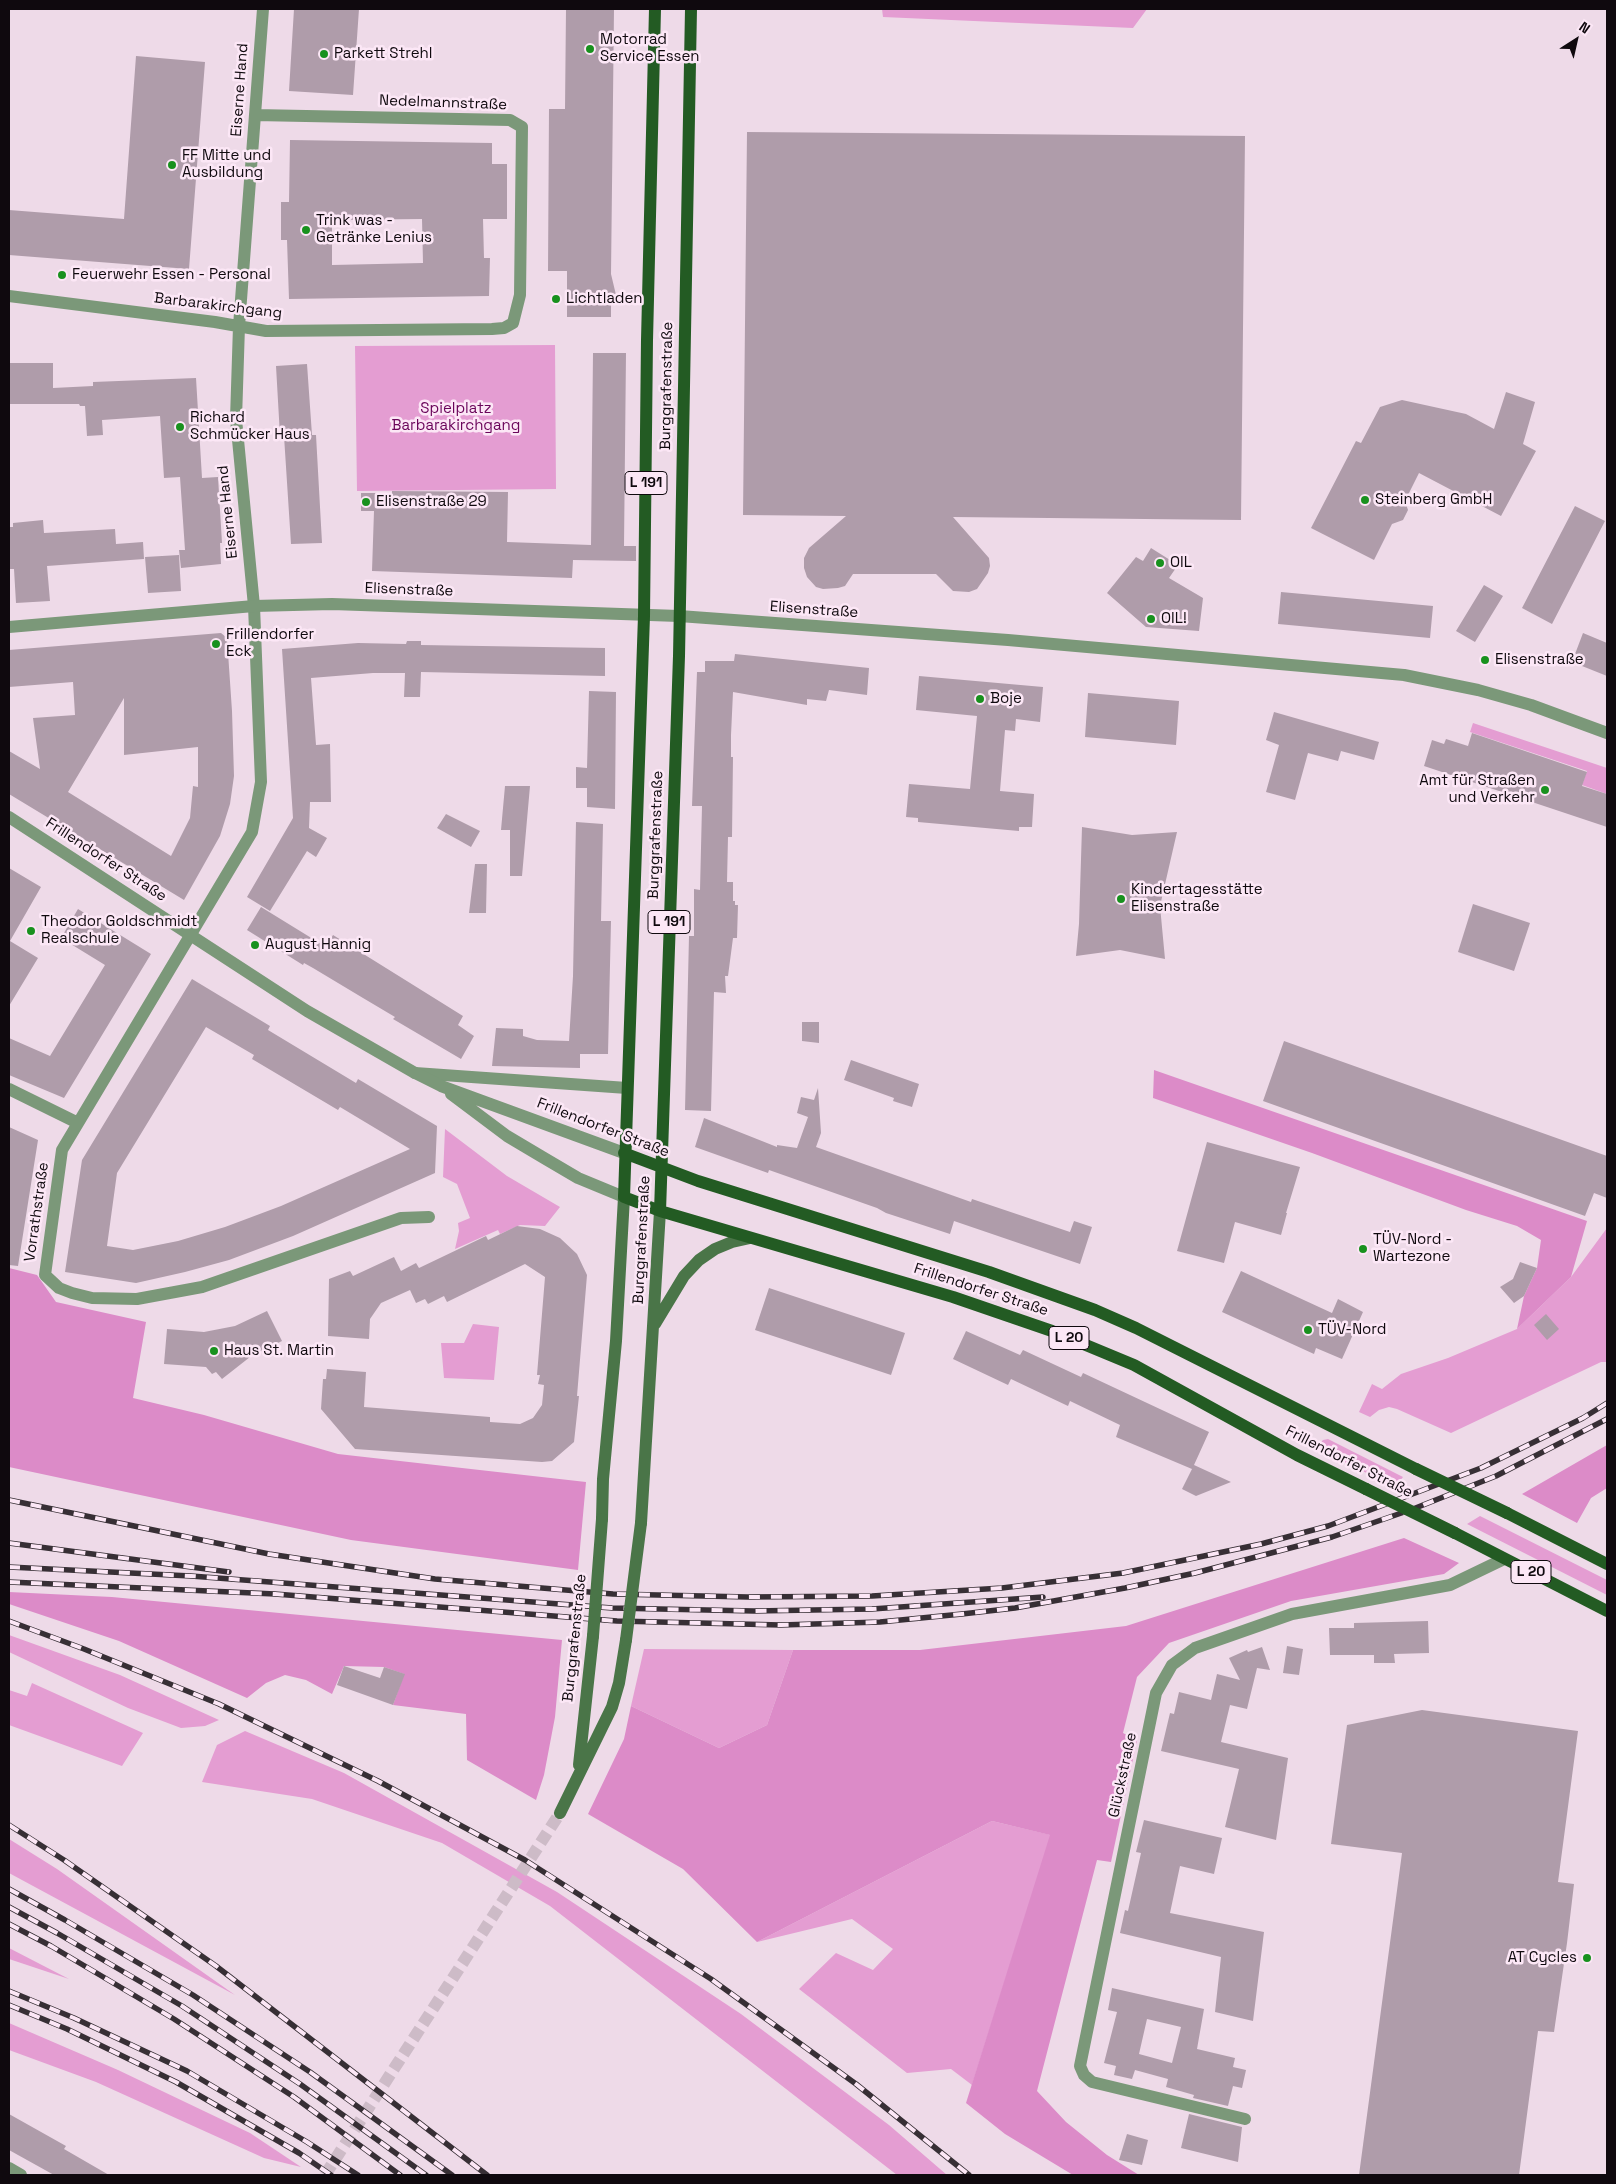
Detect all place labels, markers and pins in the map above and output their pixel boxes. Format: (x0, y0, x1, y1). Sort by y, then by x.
place label: Motorrad Service Essen (600, 31, 700, 66)
marker: Motorrad Service Essen (584, 43, 596, 55)
place label: Parkett Strehl (334, 45, 432, 63)
marker: Parkett Strehl (318, 48, 330, 60)
place label: FF Mitte und Ausbildung (182, 147, 271, 182)
marker: FF Mitte und Ausbildung (166, 159, 178, 171)
place label: Trink was - Getränke Lenius (316, 212, 432, 247)
marker: Trink was - Getränke Lenius (300, 224, 312, 236)
place label: Feuerwehr Essen - Personal (72, 266, 271, 284)
marker: Feuerwehr Essen - Personal (56, 269, 68, 281)
place label: Lichtladen (566, 290, 643, 308)
marker: Lichtladen (550, 293, 562, 305)
place label: Richard Schmücker Haus (190, 409, 310, 444)
marker: Richard Schmücker Haus (174, 421, 186, 433)
place label: Steinberg GmbH (1375, 491, 1492, 509)
place label: Elisenstraße 29 (376, 493, 487, 511)
marker: Steinberg GmbH (1359, 494, 1371, 506)
marker: Elisenstraße 29 (360, 496, 372, 508)
place label: OIL (1170, 554, 1192, 572)
marker: OIL (1154, 557, 1166, 569)
place label: OIL! (1161, 610, 1187, 628)
marker: OIL! (1145, 613, 1157, 625)
place label: Frillendorfer Eck (226, 626, 314, 661)
marker: Frillendorfer Eck (210, 638, 222, 650)
place label: Elisenstraße (1495, 651, 1584, 669)
marker: Elisenstraße (1479, 654, 1491, 666)
place label: Boje (990, 690, 1022, 708)
marker: Boje (974, 693, 986, 705)
place label: Amt für Straßen und Verkehr (1419, 772, 1535, 807)
marker: Amt für Straßen und Verkehr (1539, 784, 1551, 796)
place label: Kindertagesstätte Elisenstraße (1131, 881, 1263, 916)
marker: Kindertagesstätte Elisenstraße (1115, 893, 1127, 905)
place label: Theodor Goldschmidt Realschule (41, 913, 197, 948)
marker: Theodor Goldschmidt Realschule (25, 925, 37, 937)
place label: August Hannig (265, 936, 371, 954)
marker: August Hannig (249, 939, 261, 951)
place label: TÜV-Nord - Wartezone (1373, 1231, 1452, 1266)
marker: TÜV-Nord - Wartezone (1357, 1243, 1369, 1255)
place label: TÜV-Nord (1318, 1321, 1386, 1339)
marker: TÜV-Nord (1302, 1324, 1314, 1336)
place label: Haus St. Martin (224, 1342, 334, 1360)
marker: Haus St. Martin (208, 1345, 220, 1357)
place label: AT Cycles (1508, 1949, 1577, 1967)
marker: AT Cycles (1581, 1952, 1593, 1964)

